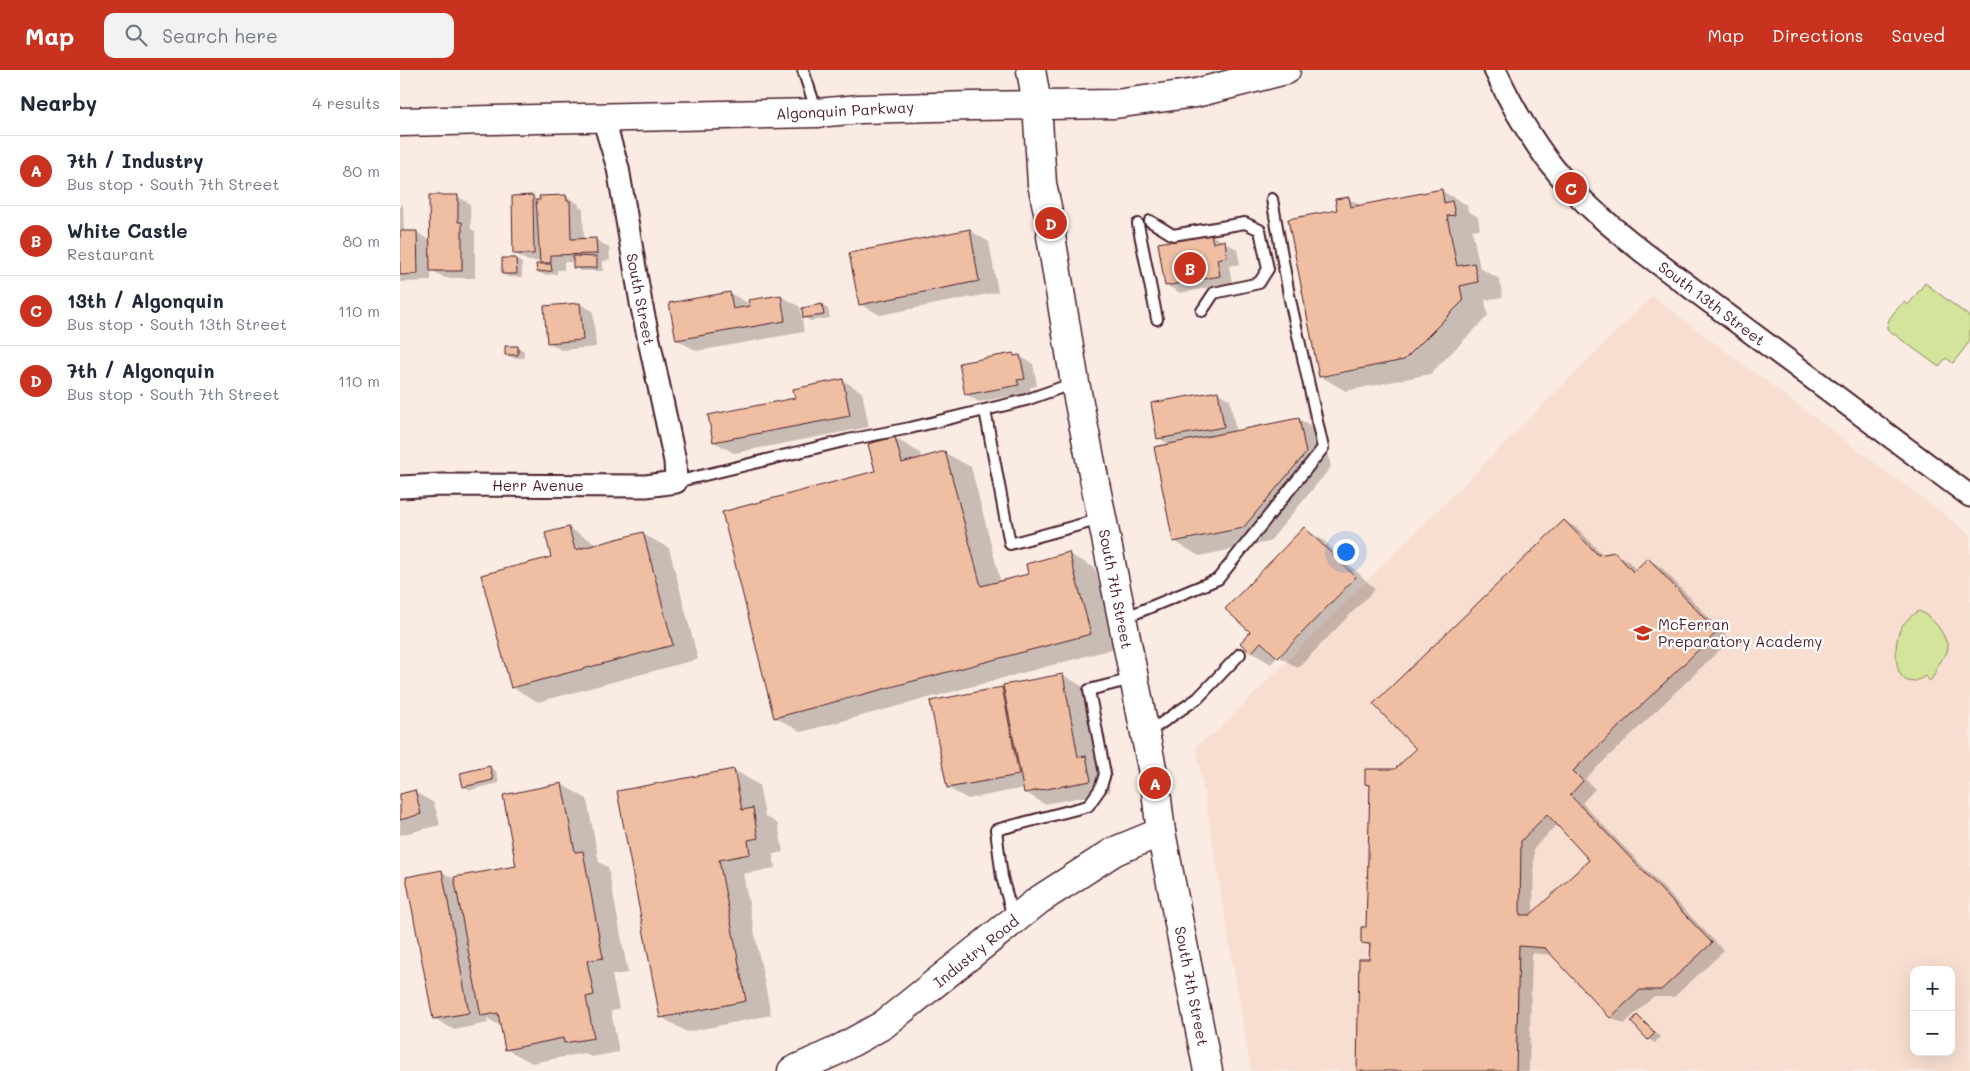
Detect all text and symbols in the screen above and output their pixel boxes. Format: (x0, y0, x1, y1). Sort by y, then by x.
search box (104, 13, 454, 58)
text: Map (25, 20, 74, 51)
icon: search (122, 21, 150, 49)
text: Search here (162, 23, 278, 48)
text: Map (1707, 23, 1744, 47)
text: Directions (1772, 23, 1864, 47)
text: Saved (1892, 23, 1945, 47)
text: Nearby (20, 89, 97, 116)
text: 4 results (312, 92, 380, 113)
street label: Algonquin Parkway (775, 96, 915, 124)
text: 7th / Industry (67, 148, 204, 173)
text: A (30, 160, 42, 181)
text: 80 m (343, 160, 380, 181)
pin: C (1555, 169, 1587, 207)
text: Bus stop · South 7th Street (67, 173, 279, 194)
pin: D (1035, 204, 1067, 242)
text: White Castle (67, 218, 187, 243)
text: B (31, 230, 41, 251)
text: 80 m (343, 230, 380, 251)
text: Restaurant (67, 243, 155, 264)
pin: B (1174, 249, 1206, 287)
street label: South Street (622, 251, 660, 347)
street label: South 13th Street (1655, 256, 1769, 350)
text: 13th / Algonquin (67, 288, 224, 313)
text: C (30, 300, 42, 321)
text: 110 m (338, 300, 380, 321)
text: Bus stop · South 13th Street (67, 313, 287, 334)
text: 7th / Algonquin (67, 358, 214, 383)
text: D (30, 370, 42, 391)
text: 110 m (338, 370, 380, 391)
text: Bus stop · South 7th Street (67, 383, 279, 404)
street label: Herr Avenue (492, 475, 584, 495)
street label: South 7th Street (1095, 528, 1137, 650)
your location (1333, 539, 1359, 565)
place label: McFerran Preparatory Academy (1658, 614, 1822, 651)
school or university icon: McFerran Preparatory Academy (1632, 622, 1654, 644)
pin: A (1139, 764, 1171, 802)
street label: Industry Road (929, 910, 1023, 992)
street label: South 7th Street (1171, 925, 1213, 1047)
map controls (1910, 966, 1955, 1056)
button: + (1910, 966, 1955, 1011)
button: − (1910, 1011, 1955, 1056)

